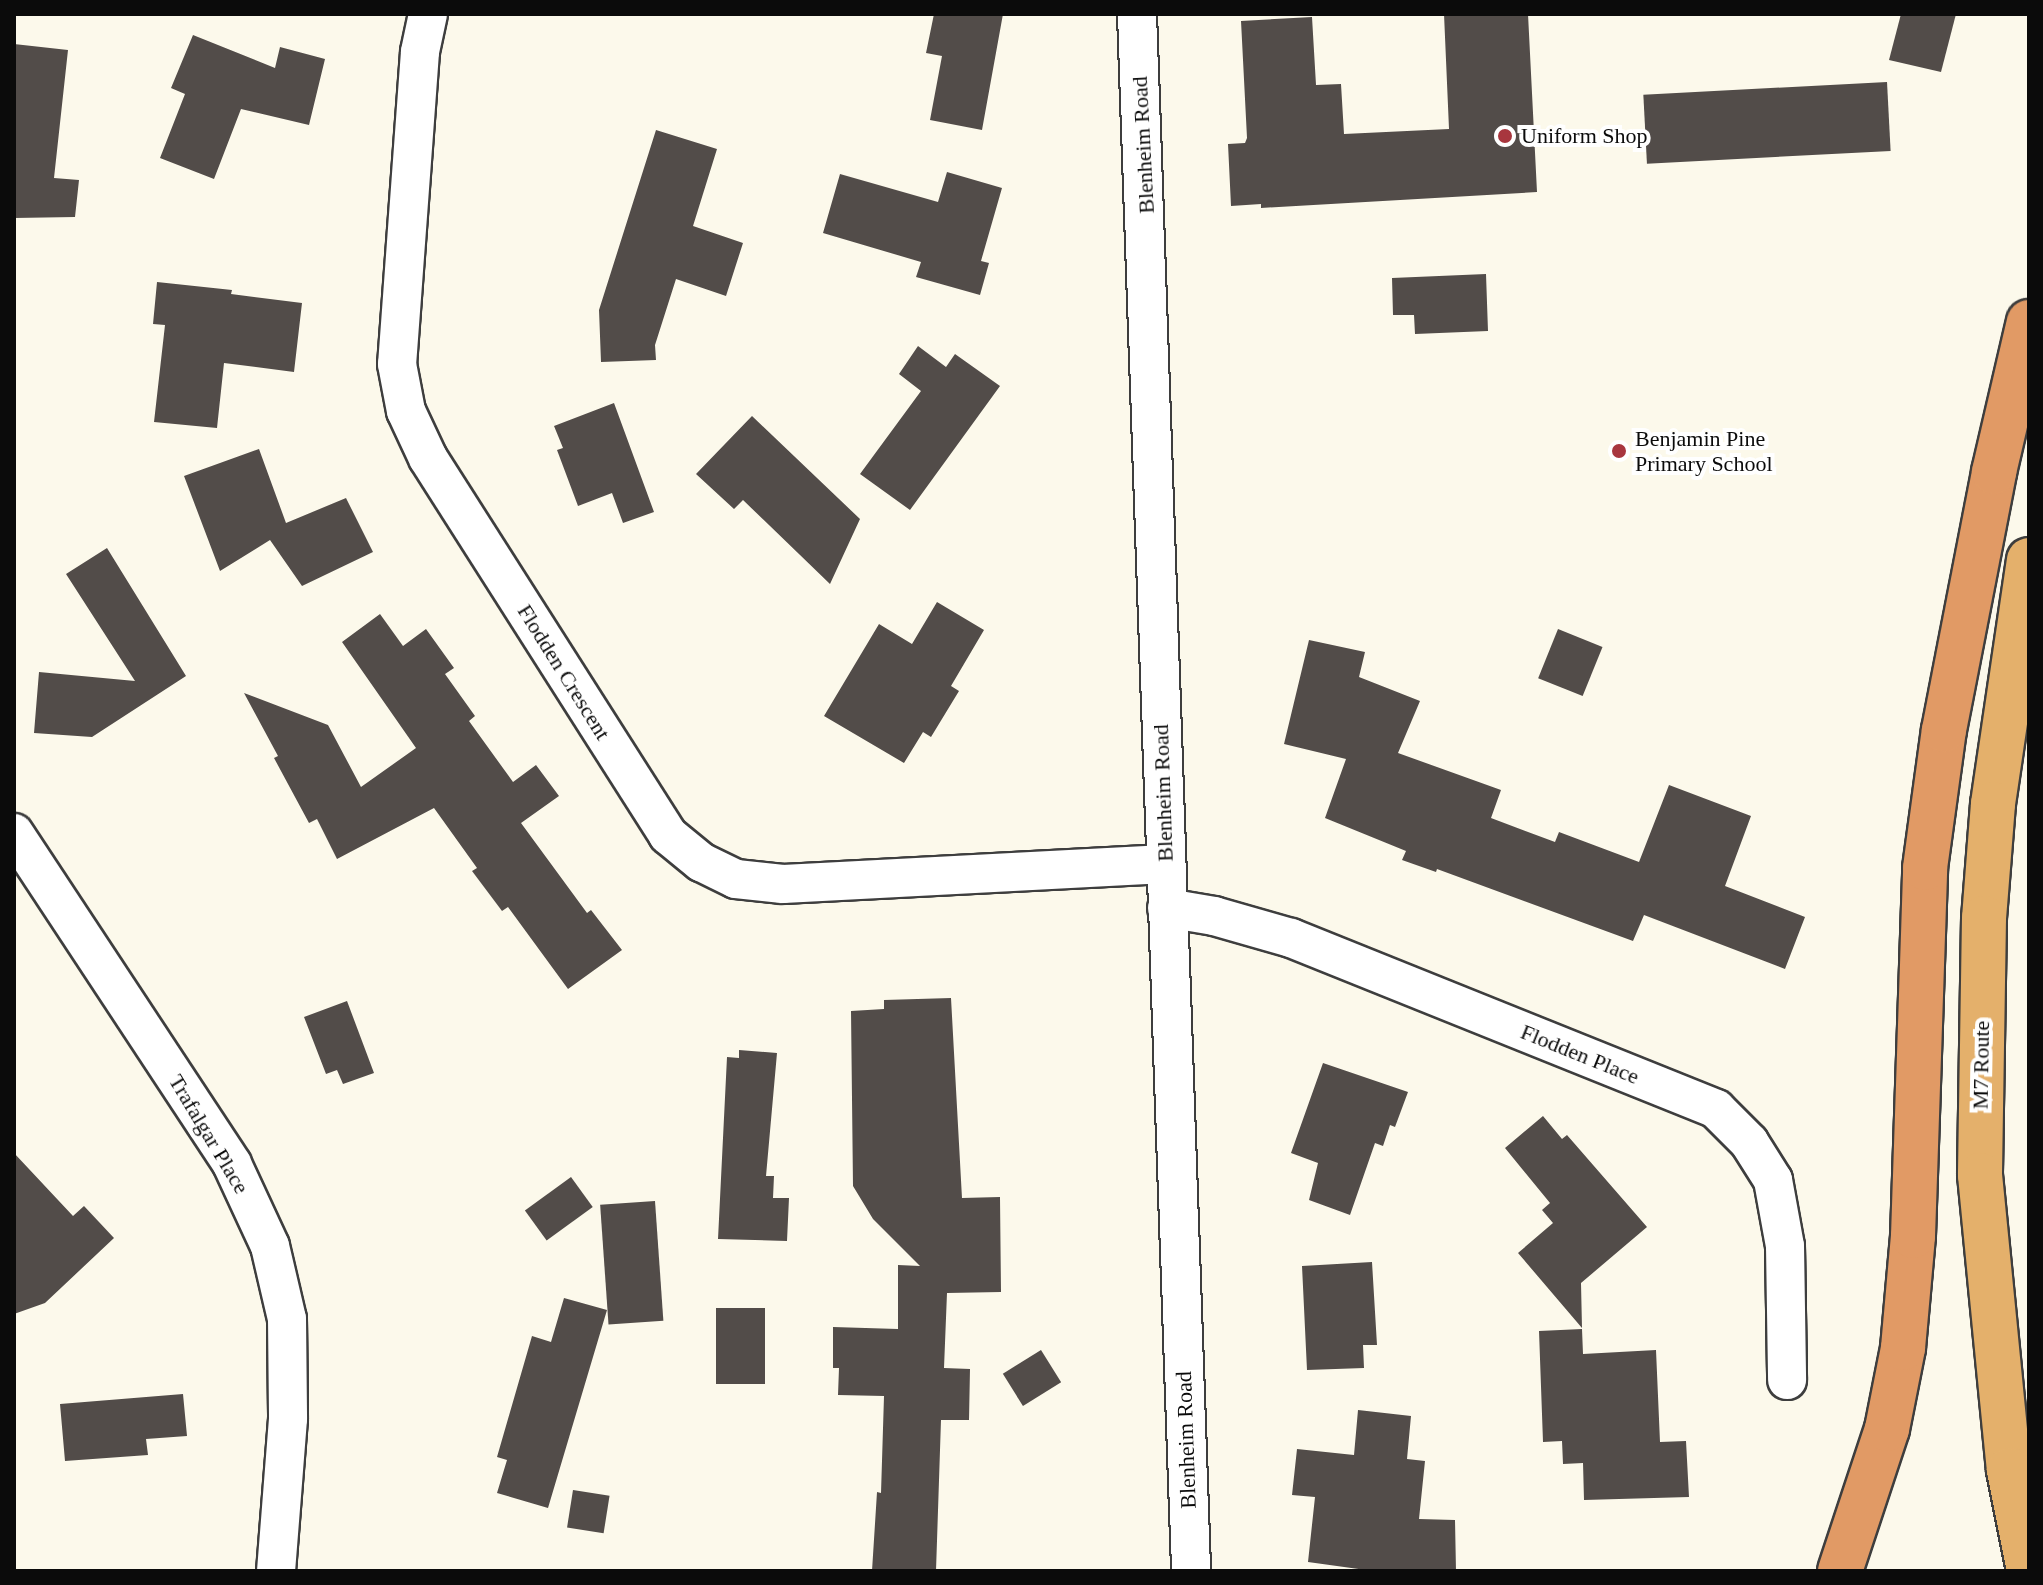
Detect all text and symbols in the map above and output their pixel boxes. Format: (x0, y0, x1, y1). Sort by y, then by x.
street label: Blenheim Road (1126, 76, 1160, 214)
place label: Uniform Shop (1521, 123, 1648, 149)
marker: Uniform Shop (1496, 127, 1514, 145)
place label: Benjamin Pine Primary School (1635, 425, 1772, 476)
marker: Benjamin Pine Primary School (1610, 442, 1628, 460)
street label: Flodden Crescent (512, 599, 616, 745)
street label: Blenheim Road (1147, 724, 1179, 862)
street label: Flodden Place (1517, 1018, 1643, 1090)
street label: M7 Route (1967, 1020, 1995, 1110)
street label: Trafalgar Place (163, 1070, 255, 1198)
street label: Blenheim Road (1170, 1371, 1202, 1509)

